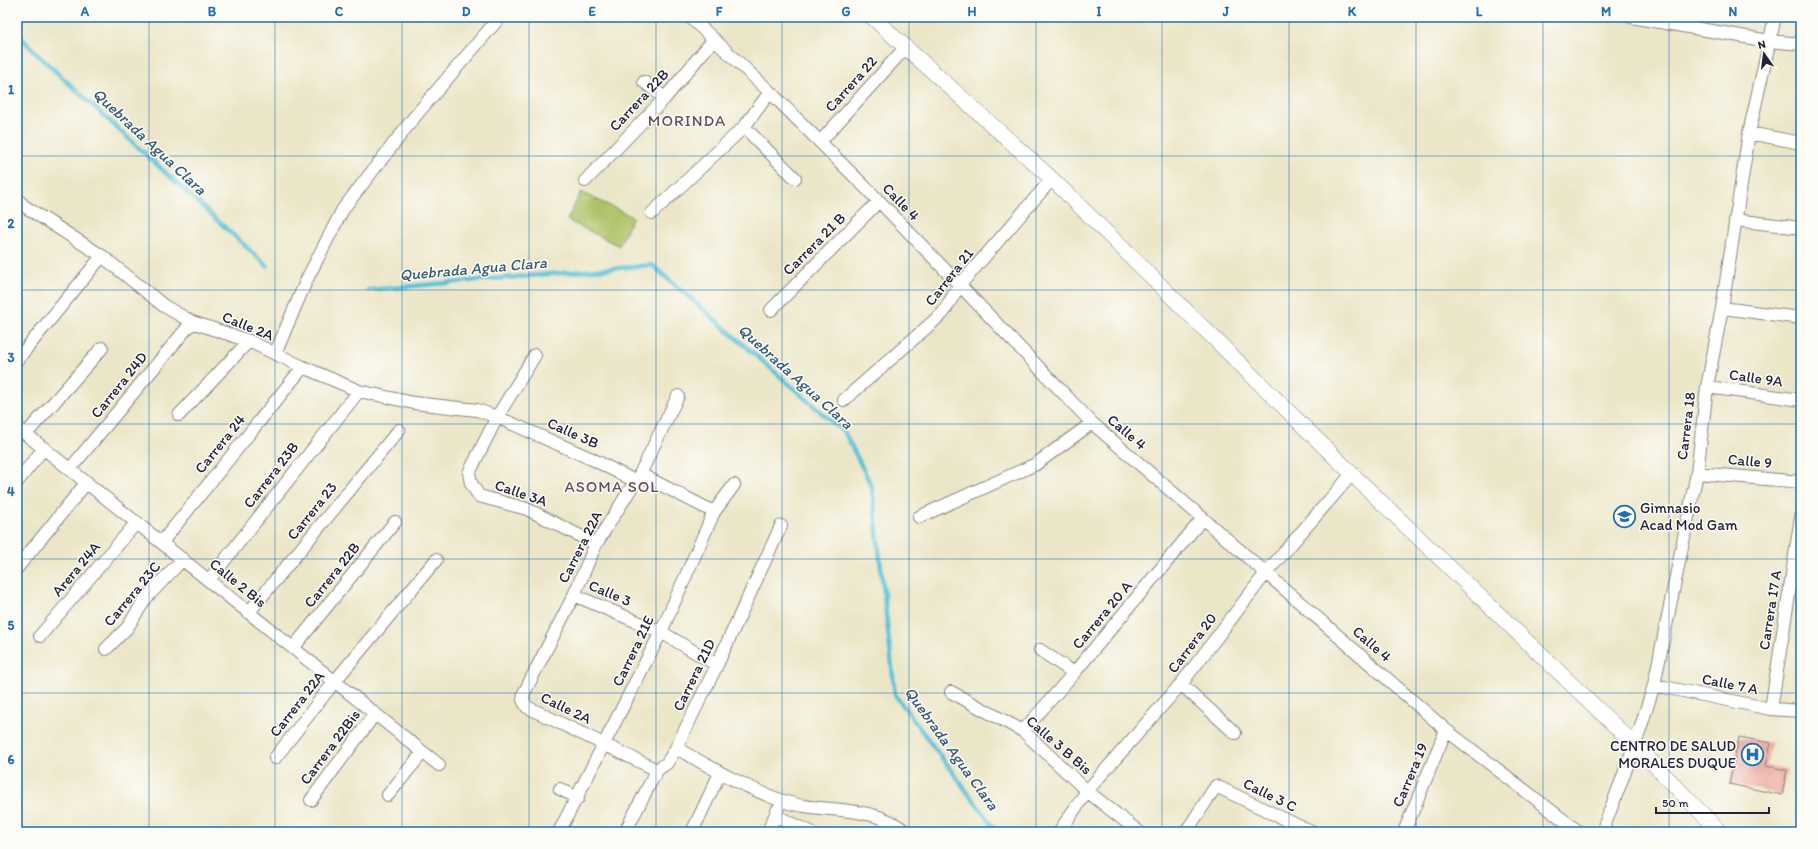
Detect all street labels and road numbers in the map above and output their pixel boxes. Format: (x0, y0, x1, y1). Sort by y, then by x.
street label: Carrera 22 (821, 52, 881, 116)
street label: Carrera 22B (606, 65, 673, 135)
street label: Calle 4 (879, 179, 923, 225)
street label: Carrera 21 B (779, 209, 849, 279)
street label: Carrera 21 (921, 245, 977, 309)
street label: Calle 2A (220, 308, 277, 345)
street label: Carrera 24D (87, 348, 151, 422)
street label: Calle 9A (1728, 365, 1784, 391)
street label: Carrera 18 (1673, 391, 1699, 461)
street label: Calle 4 (1104, 410, 1150, 454)
street label: Carrera 24 (191, 411, 249, 477)
street label: Calle 3B (545, 414, 602, 452)
street label: Carrera 23B (240, 438, 303, 512)
street label: Calle 9 (1727, 450, 1773, 472)
street label: Calle 3A (492, 476, 550, 510)
street label: Carrera 23 (283, 478, 341, 544)
street label: Carrera 22A (554, 508, 606, 586)
street label: Arera 24A (48, 538, 104, 600)
street label: Carrera 22B (300, 538, 364, 611)
street label: Calle 2 Bis (206, 555, 270, 612)
street label: Carrera 23C (100, 558, 165, 630)
street label: Carrera 17 A (1755, 568, 1785, 651)
street label: Calle 3 (586, 576, 634, 610)
street label: Carrera 20 A (1068, 577, 1136, 653)
street label: Carrera 20 (1164, 609, 1220, 677)
street label: Carrera 21E (608, 613, 658, 689)
street label: Calle 4 (1349, 622, 1395, 666)
street label: Carrera 21D (669, 636, 719, 714)
street label: Carrera 22A (266, 667, 329, 741)
street label: Calle 7 A (1700, 670, 1760, 698)
street label: Calle 2A (538, 688, 595, 728)
street label: Carrera 22Bis (296, 706, 364, 788)
street label: Calle 3 B Bis (1023, 712, 1096, 779)
street label: Carrera 19 (1388, 740, 1432, 810)
street label: Calle 3 C (1240, 774, 1300, 816)

